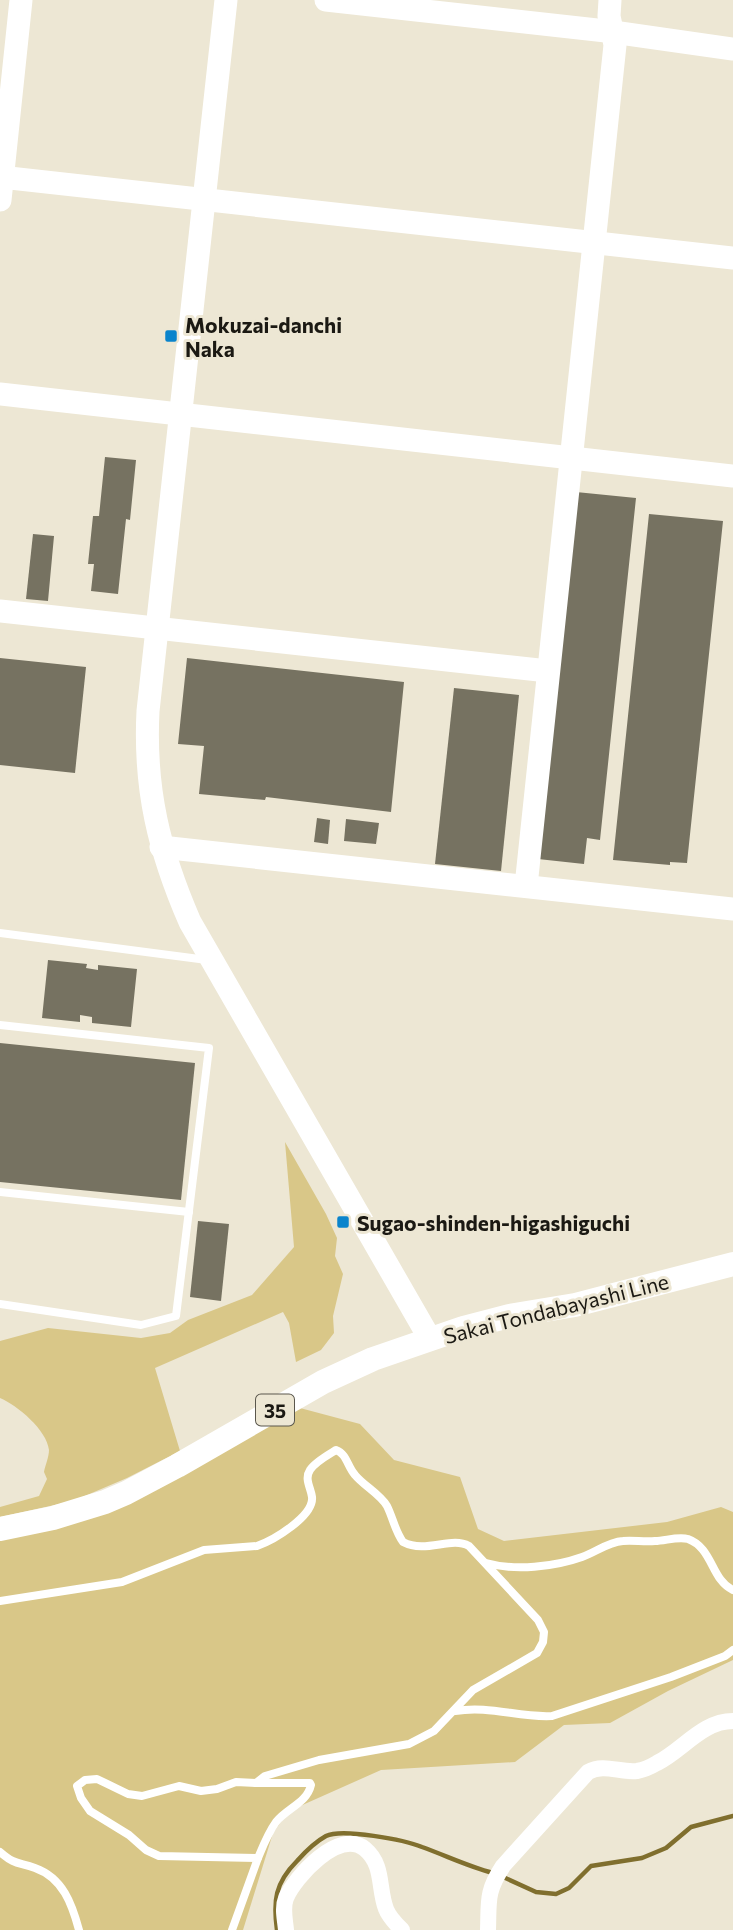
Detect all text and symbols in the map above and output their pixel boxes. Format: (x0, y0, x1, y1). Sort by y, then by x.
place label: Mokuzai-danchi Naka (185, 312, 342, 361)
marker: Mokuzai-danchi Naka (163, 328, 179, 344)
place label: Sugao-shinden-higashiguchi (357, 1210, 630, 1235)
marker: Sugao-shinden-higashiguchi (335, 1214, 351, 1230)
street label: Sakai Tondabayashi Line (441, 1268, 671, 1348)
road number: 35 (256, 1394, 294, 1426)

